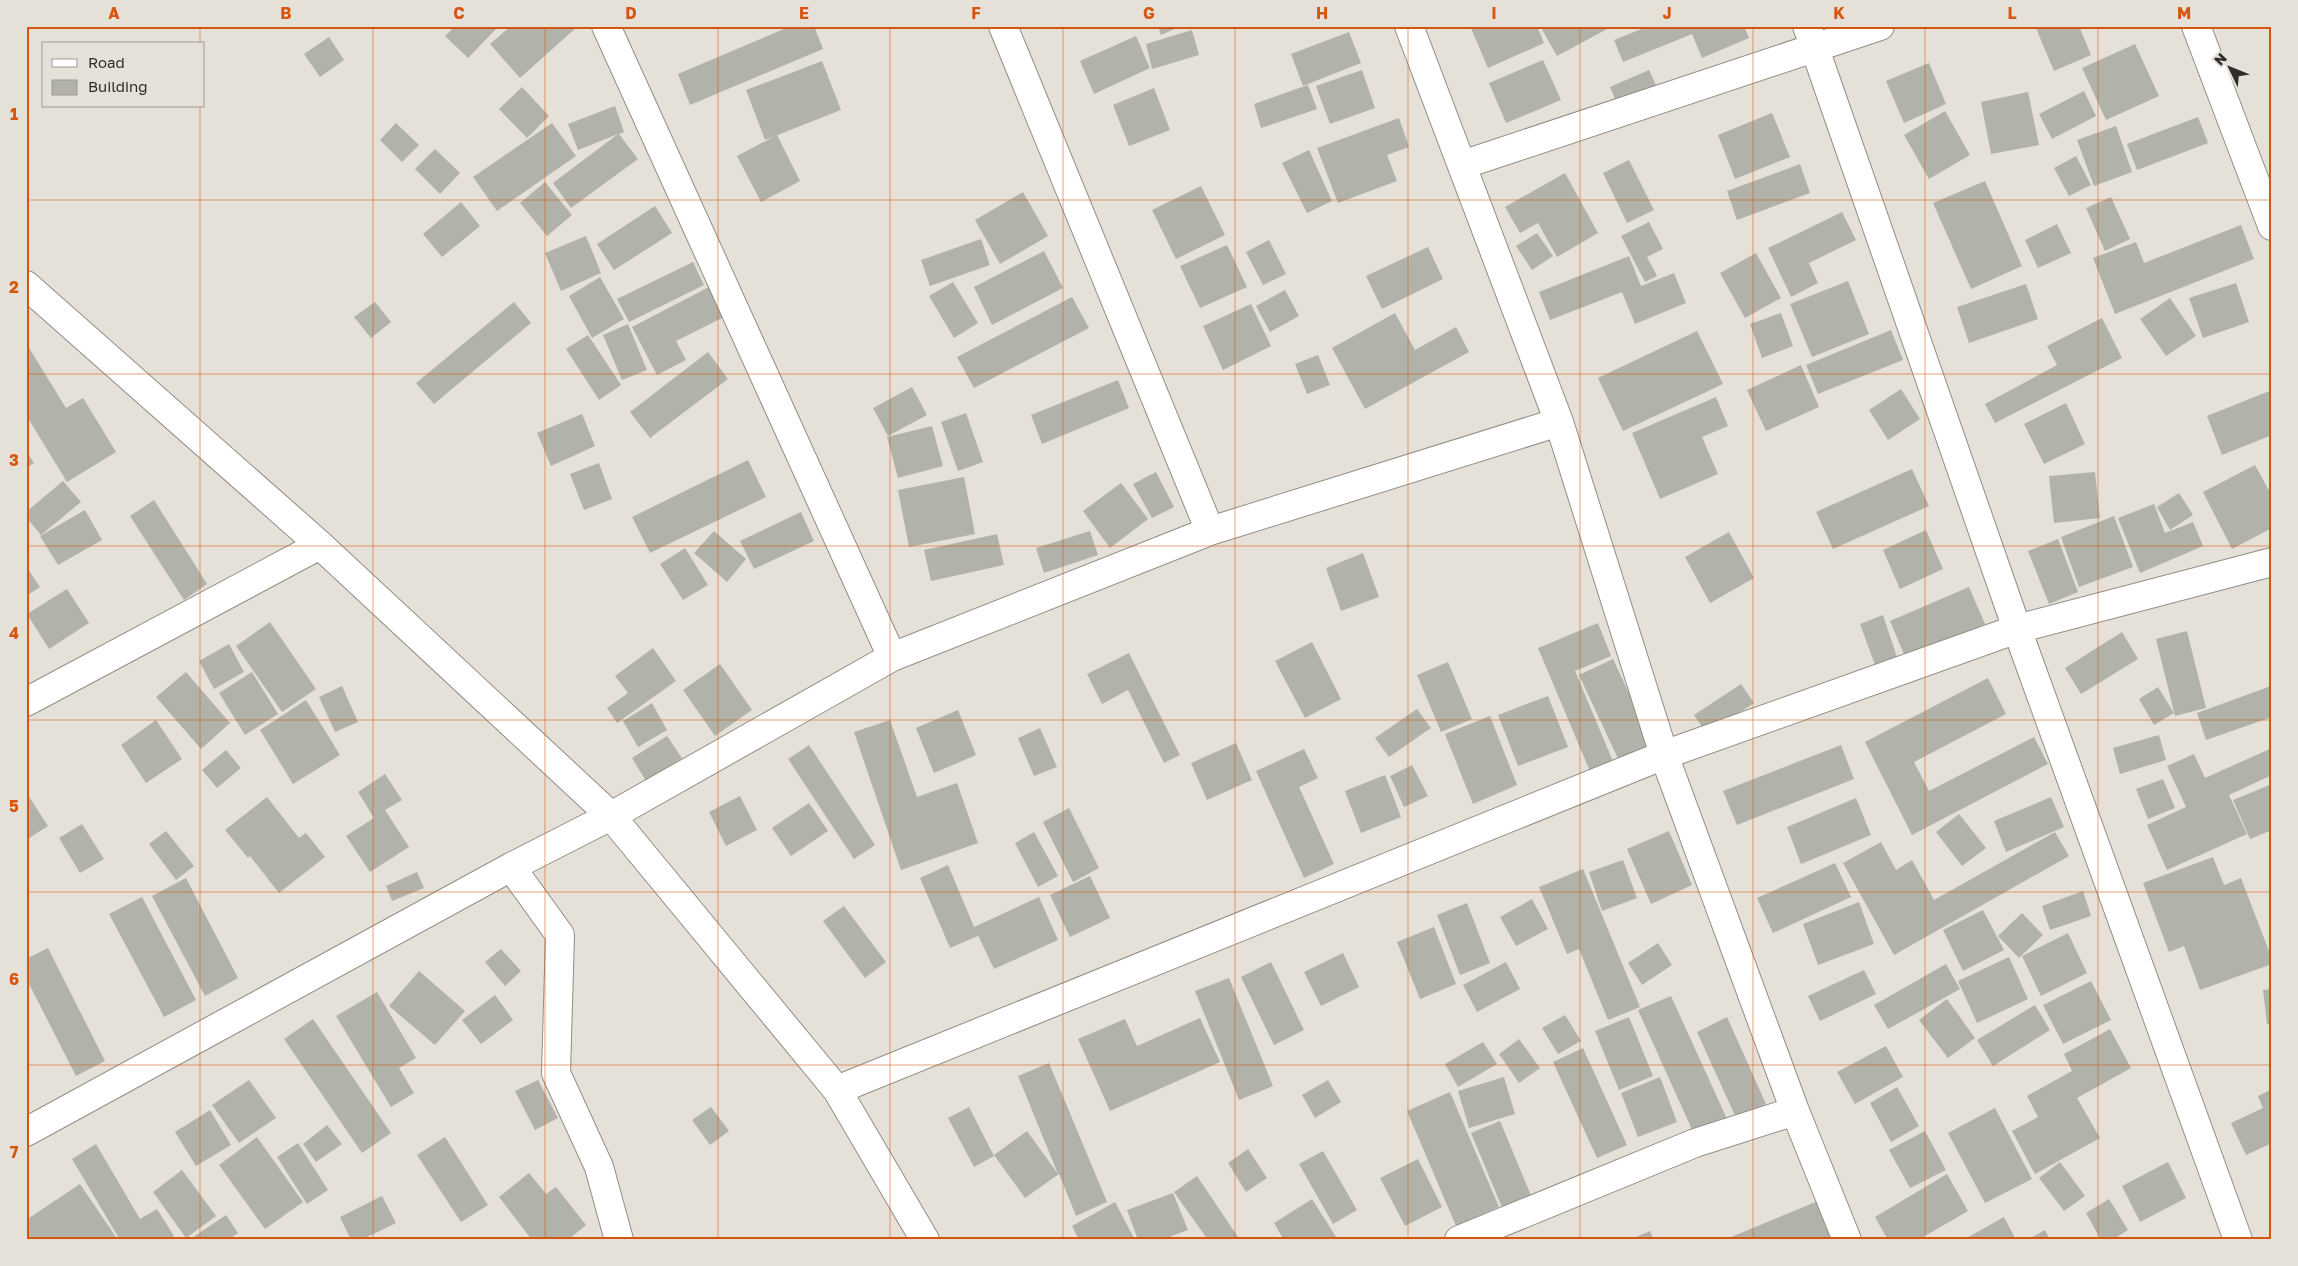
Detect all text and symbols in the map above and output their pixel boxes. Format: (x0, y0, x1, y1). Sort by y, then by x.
text: A (108, 3, 120, 23)
text: B (280, 3, 292, 23)
text: C (453, 3, 465, 23)
text: D (625, 3, 637, 23)
text: E (799, 3, 809, 23)
text: F (971, 3, 981, 23)
text: G (1143, 3, 1155, 23)
text: H (1316, 3, 1328, 23)
text: I (1491, 3, 1497, 23)
text: J (1662, 3, 1672, 23)
text: K (1833, 3, 1845, 23)
text: L (2007, 3, 2017, 23)
text: M (2177, 3, 2191, 23)
legend (42, 42, 205, 108)
north arrow (2206, 42, 2256, 92)
text: N (2210, 49, 2230, 68)
text: Road (88, 53, 125, 71)
text: Building (88, 77, 148, 95)
text: 1 (10, 104, 18, 124)
text: 2 (9, 277, 19, 297)
text: 3 (9, 450, 19, 470)
text: 4 (9, 623, 19, 643)
text: 5 (9, 796, 19, 816)
text: 6 (9, 969, 19, 989)
text: 7 (10, 1142, 19, 1162)

